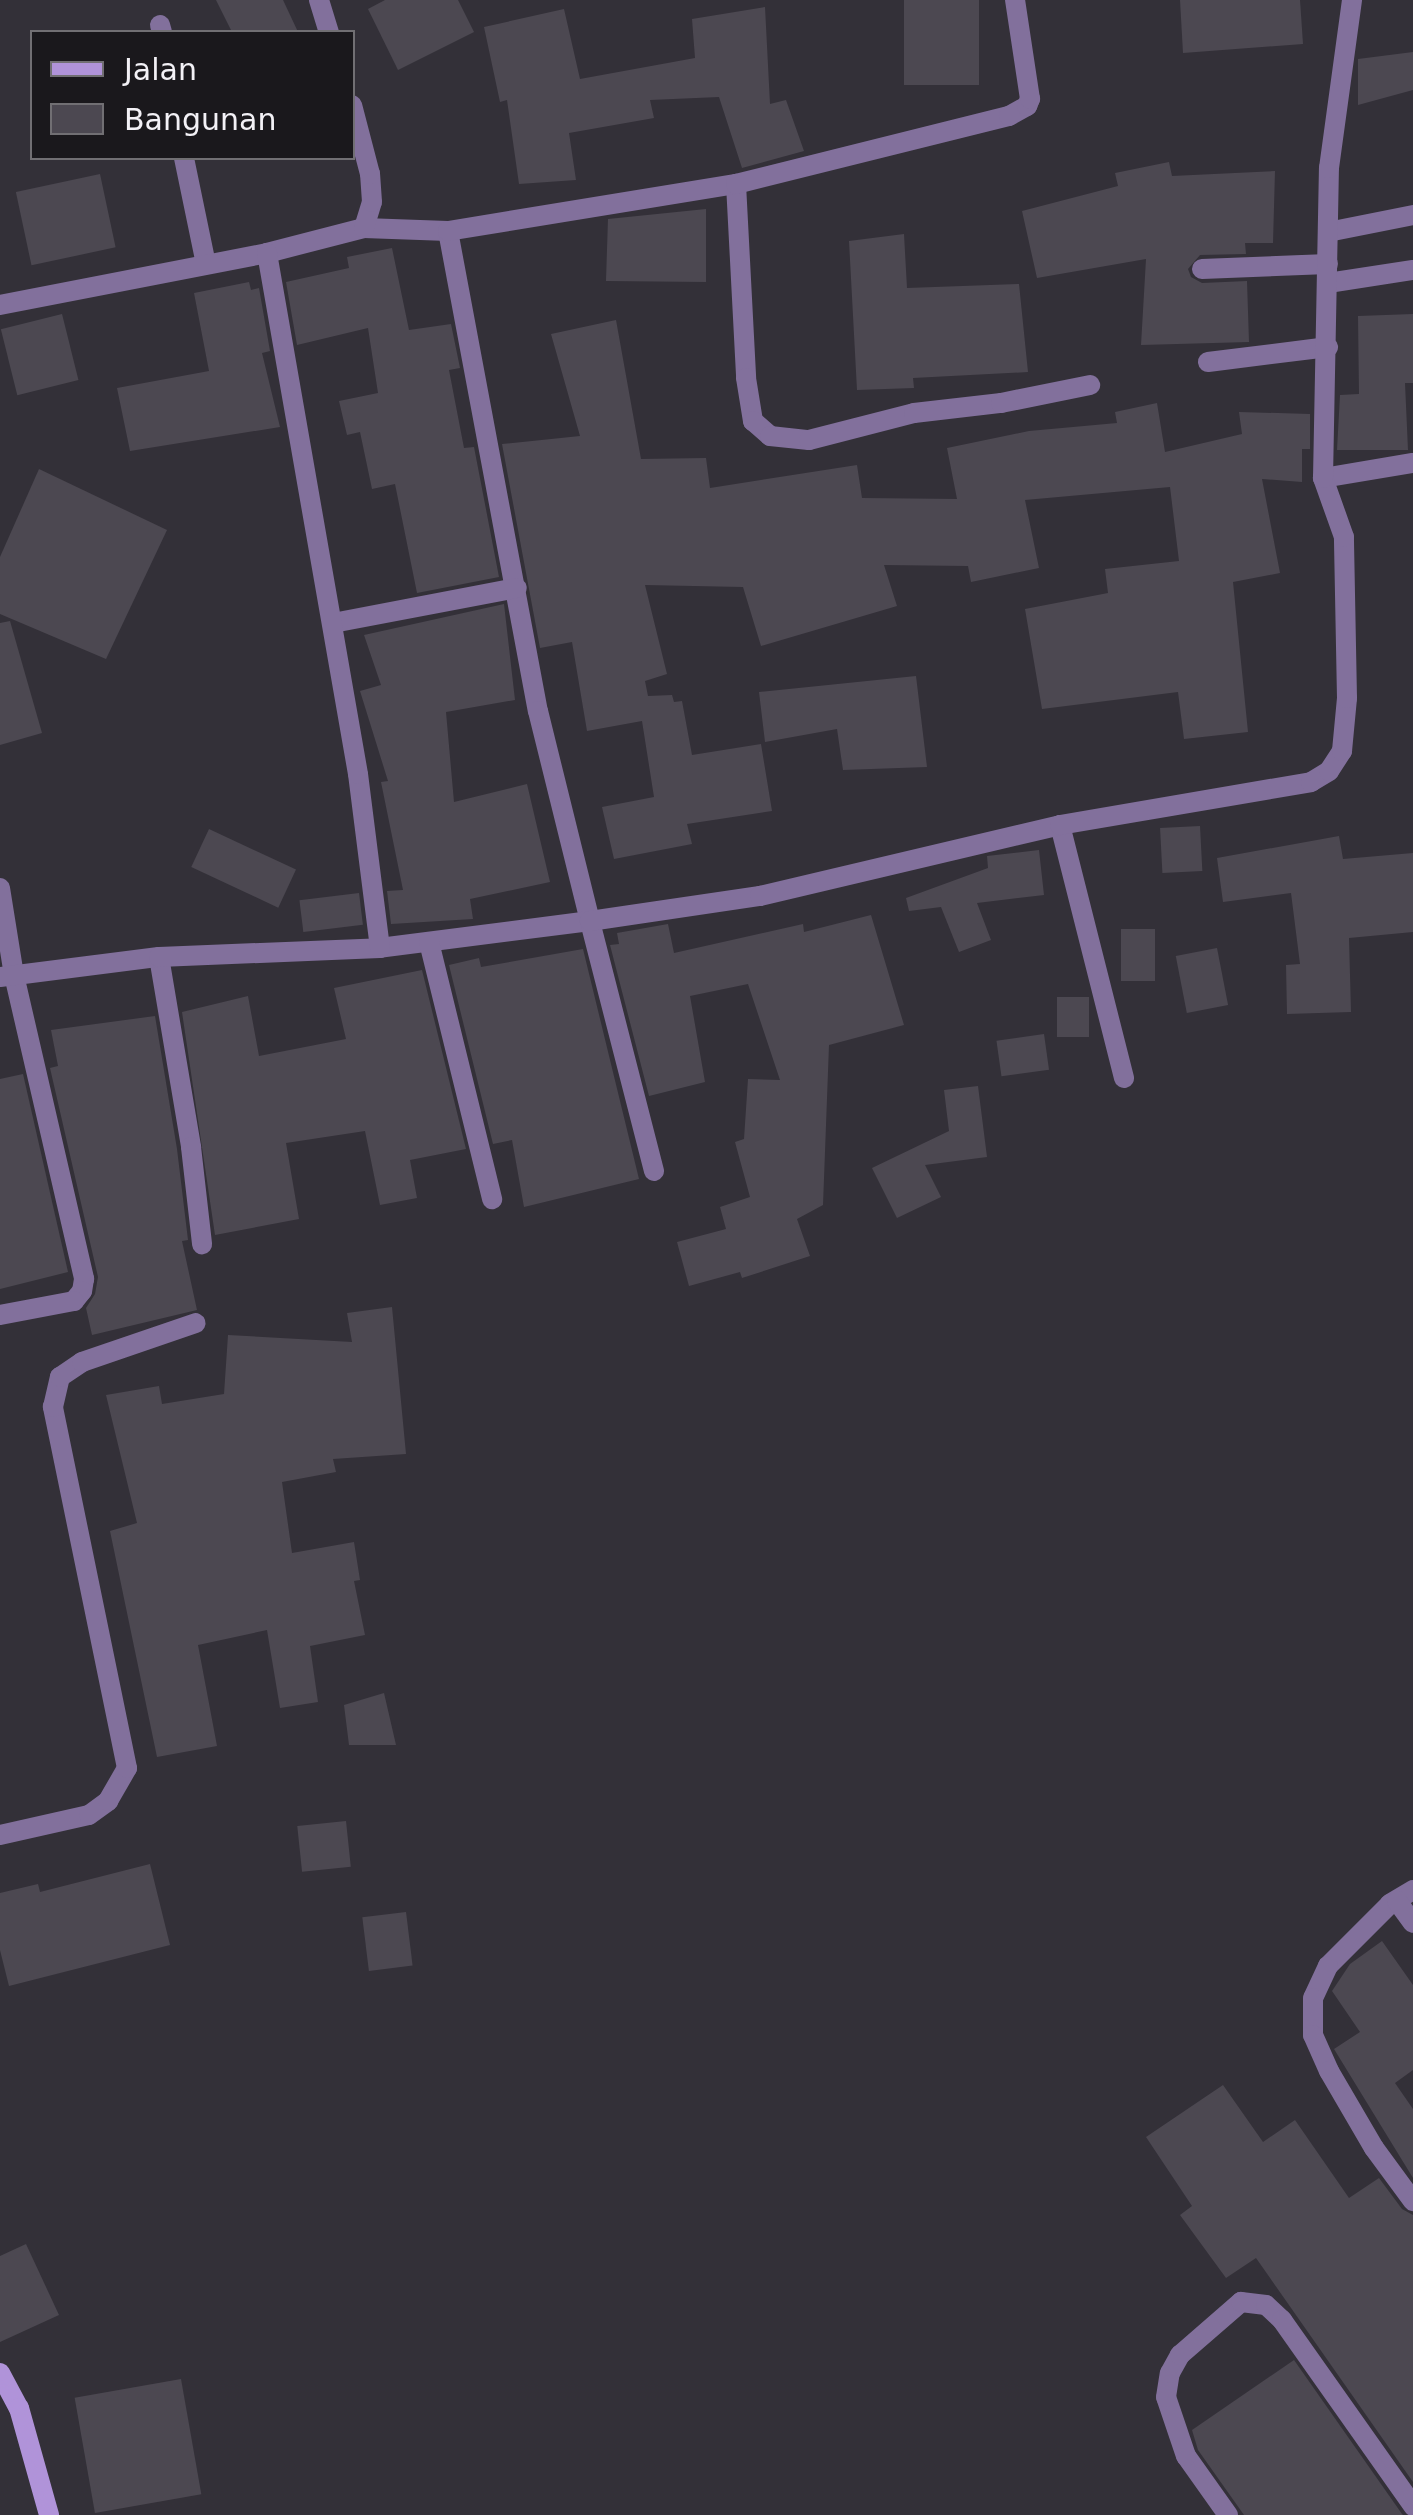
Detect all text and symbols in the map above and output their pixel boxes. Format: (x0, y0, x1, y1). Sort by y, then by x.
legend (30, 30, 355, 160)
text: Jalan (124, 52, 197, 87)
text: Bangunan (124, 102, 276, 137)

